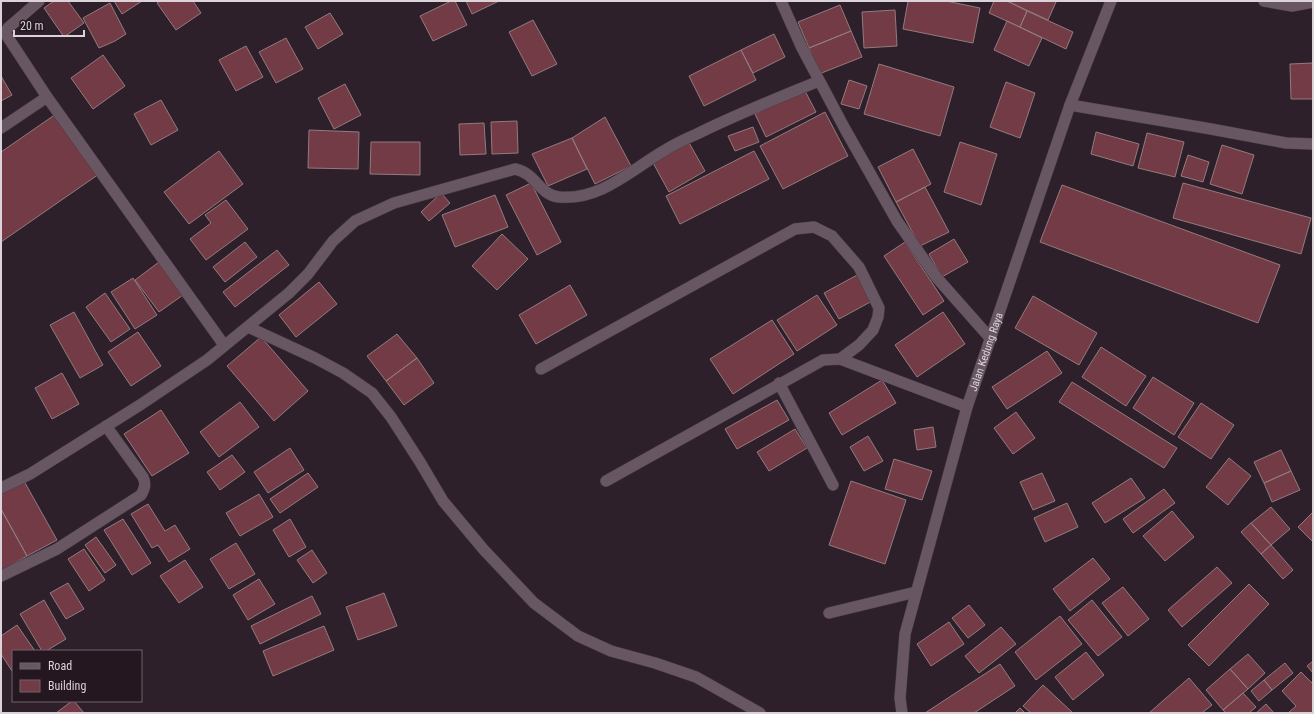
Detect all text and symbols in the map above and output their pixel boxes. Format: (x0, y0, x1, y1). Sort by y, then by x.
scale bar (14, 12, 84, 38)
text: 20 m (20, 19, 44, 33)
street label: Jalan Kedung Raya (966, 311, 1005, 393)
legend (12, 650, 142, 702)
text: Road (48, 659, 72, 673)
text: Building (48, 679, 86, 693)

